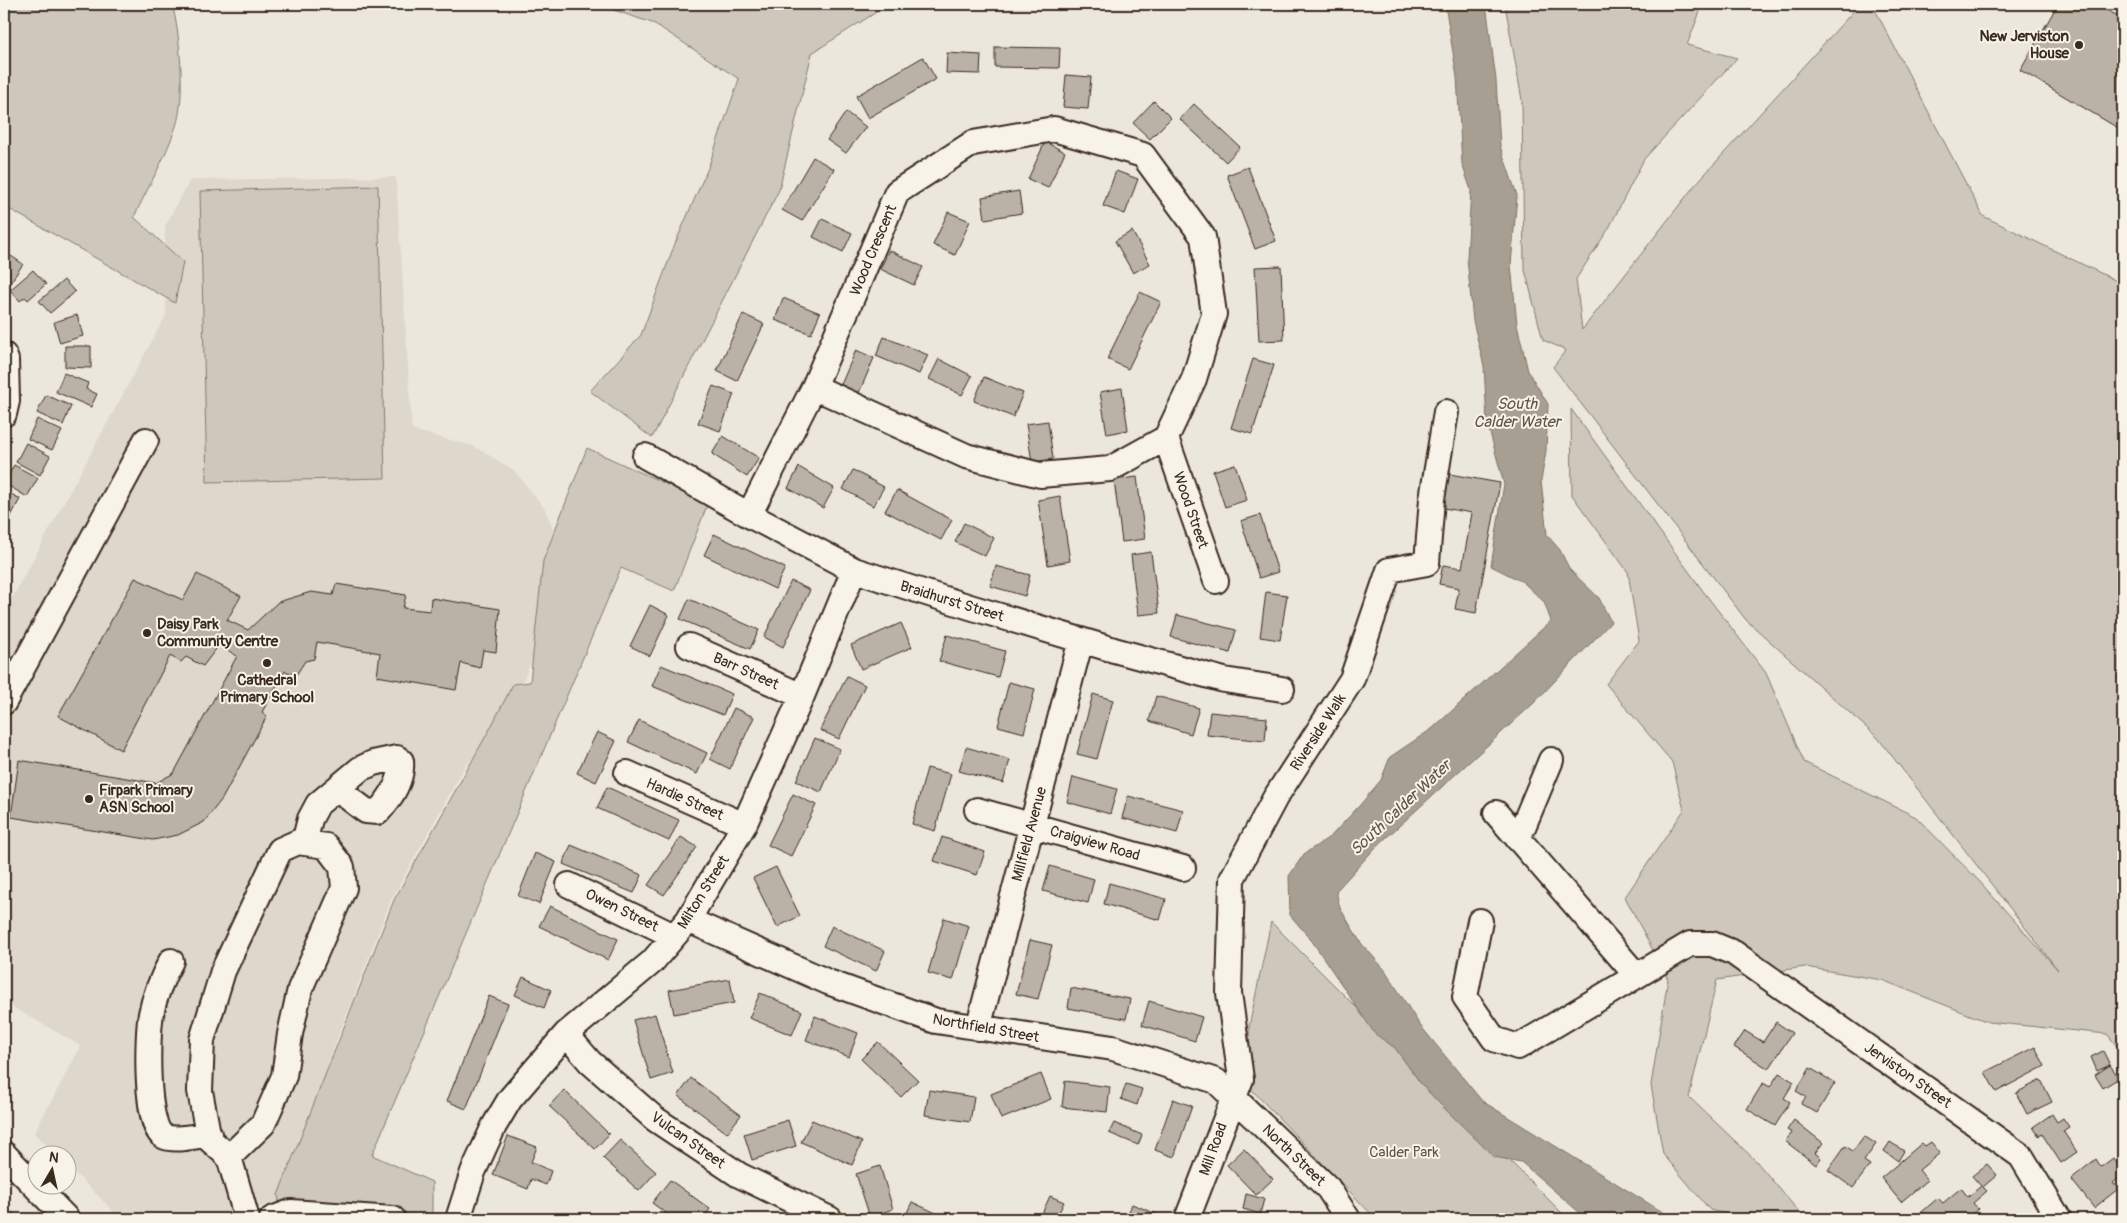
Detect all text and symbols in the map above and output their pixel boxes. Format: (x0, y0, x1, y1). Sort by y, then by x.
place label: New Jerviston House (1980, 27, 2070, 63)
marker: New Jerviston House (2073, 39, 2085, 51)
street label: Wood Crescent (846, 201, 902, 299)
water label: South Calder Water (1474, 394, 1563, 432)
street label: Wood Street (1168, 469, 1213, 552)
street label: Braidhurst Street (898, 577, 1007, 627)
place label: Daisy Park Community Centre (157, 615, 279, 651)
marker: Daisy Park Community Centre (141, 627, 153, 639)
street label: Barr Street (710, 649, 783, 695)
marker: Cathedral Primary School (261, 657, 273, 669)
place label: Cathedral Primary School (220, 671, 314, 707)
street label: Riverside Walk (1286, 689, 1351, 775)
water label: South Calder Water (1346, 754, 1457, 859)
street label: Hardie Street (643, 774, 727, 825)
place label: Firpark Primary ASN School (99, 781, 193, 817)
street label: Millfield Avenue (1008, 784, 1051, 883)
marker: Firpark Primary ASN School (83, 793, 95, 805)
street label: Craigview Road (1048, 822, 1142, 865)
street label: Milton Street (673, 851, 734, 933)
street label: Owen Street (582, 885, 662, 937)
street label: Northfield Street (931, 1010, 1041, 1047)
street label: Jerviston Street (1860, 1038, 1956, 1113)
street label: Vulcan Street (647, 1108, 729, 1174)
street label: Mill Road (1195, 1120, 1232, 1178)
street label: North Street (1258, 1121, 1330, 1191)
park label: Calder Park (1369, 1143, 1440, 1162)
north arrow (28, 1146, 78, 1196)
text: N (48, 1149, 60, 1167)

